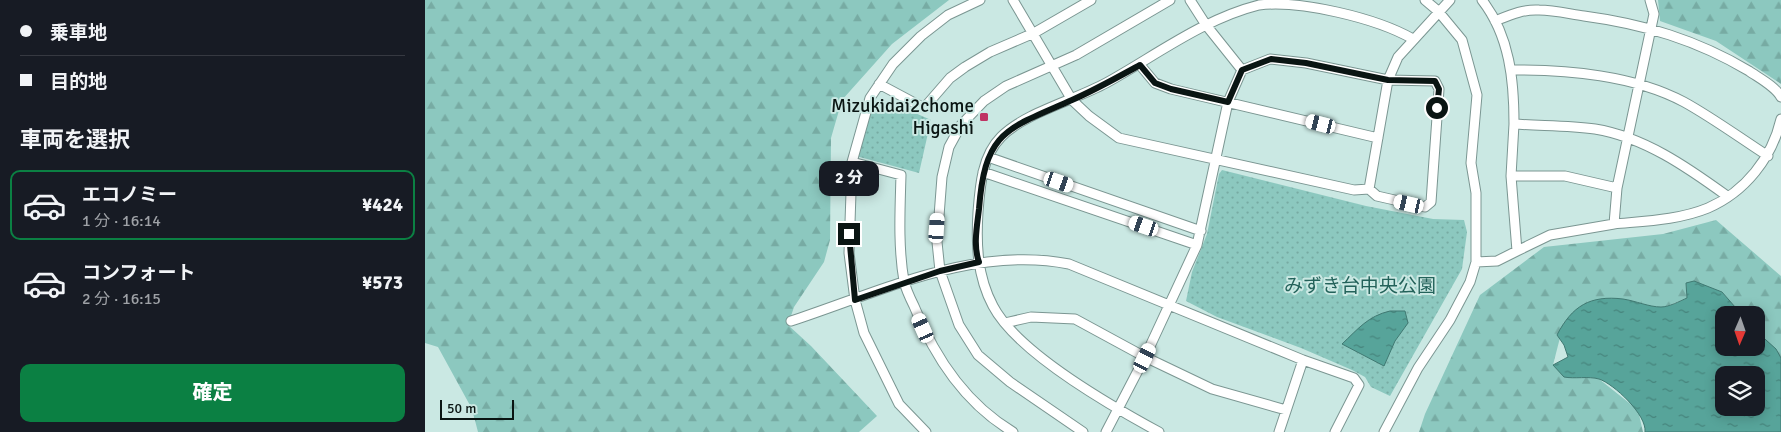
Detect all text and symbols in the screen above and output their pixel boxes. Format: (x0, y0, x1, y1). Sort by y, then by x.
text: 乗車地 (50, 21, 107, 45)
text: 目的地 (50, 70, 107, 94)
place label: Mizukidai2chome Higashi (831, 94, 974, 140)
route start (1426, 97, 1448, 119)
marker: Mizukidai2chome Higashi (978, 111, 990, 123)
car (1304, 113, 1337, 135)
text: 車両を選択 (20, 126, 130, 153)
callout: 2 分 (819, 162, 879, 196)
text: 2 分 (835, 168, 863, 188)
car (1042, 170, 1075, 194)
icon: car (22, 183, 67, 228)
text: エコノミー (82, 183, 177, 207)
text: ¥424 (362, 193, 403, 217)
car (1392, 193, 1425, 215)
text: 1 分 · 16:14 (82, 211, 161, 231)
car (928, 213, 945, 243)
car (1127, 214, 1160, 238)
route end (838, 223, 860, 245)
icon: car (22, 261, 67, 306)
text: コンフォート (82, 261, 195, 285)
text: ¥573 (362, 271, 403, 295)
park label: みずき台中央公園 (1284, 274, 1436, 298)
text: 2 分 · 16:15 (82, 289, 161, 309)
north arrow (1715, 306, 1765, 356)
map controls (1715, 306, 1765, 416)
car (910, 311, 935, 345)
car (1131, 341, 1158, 375)
button: 確定 (20, 364, 405, 422)
button: layers (1715, 366, 1765, 416)
scale bar (440, 397, 514, 420)
text: 50 m (447, 400, 476, 417)

